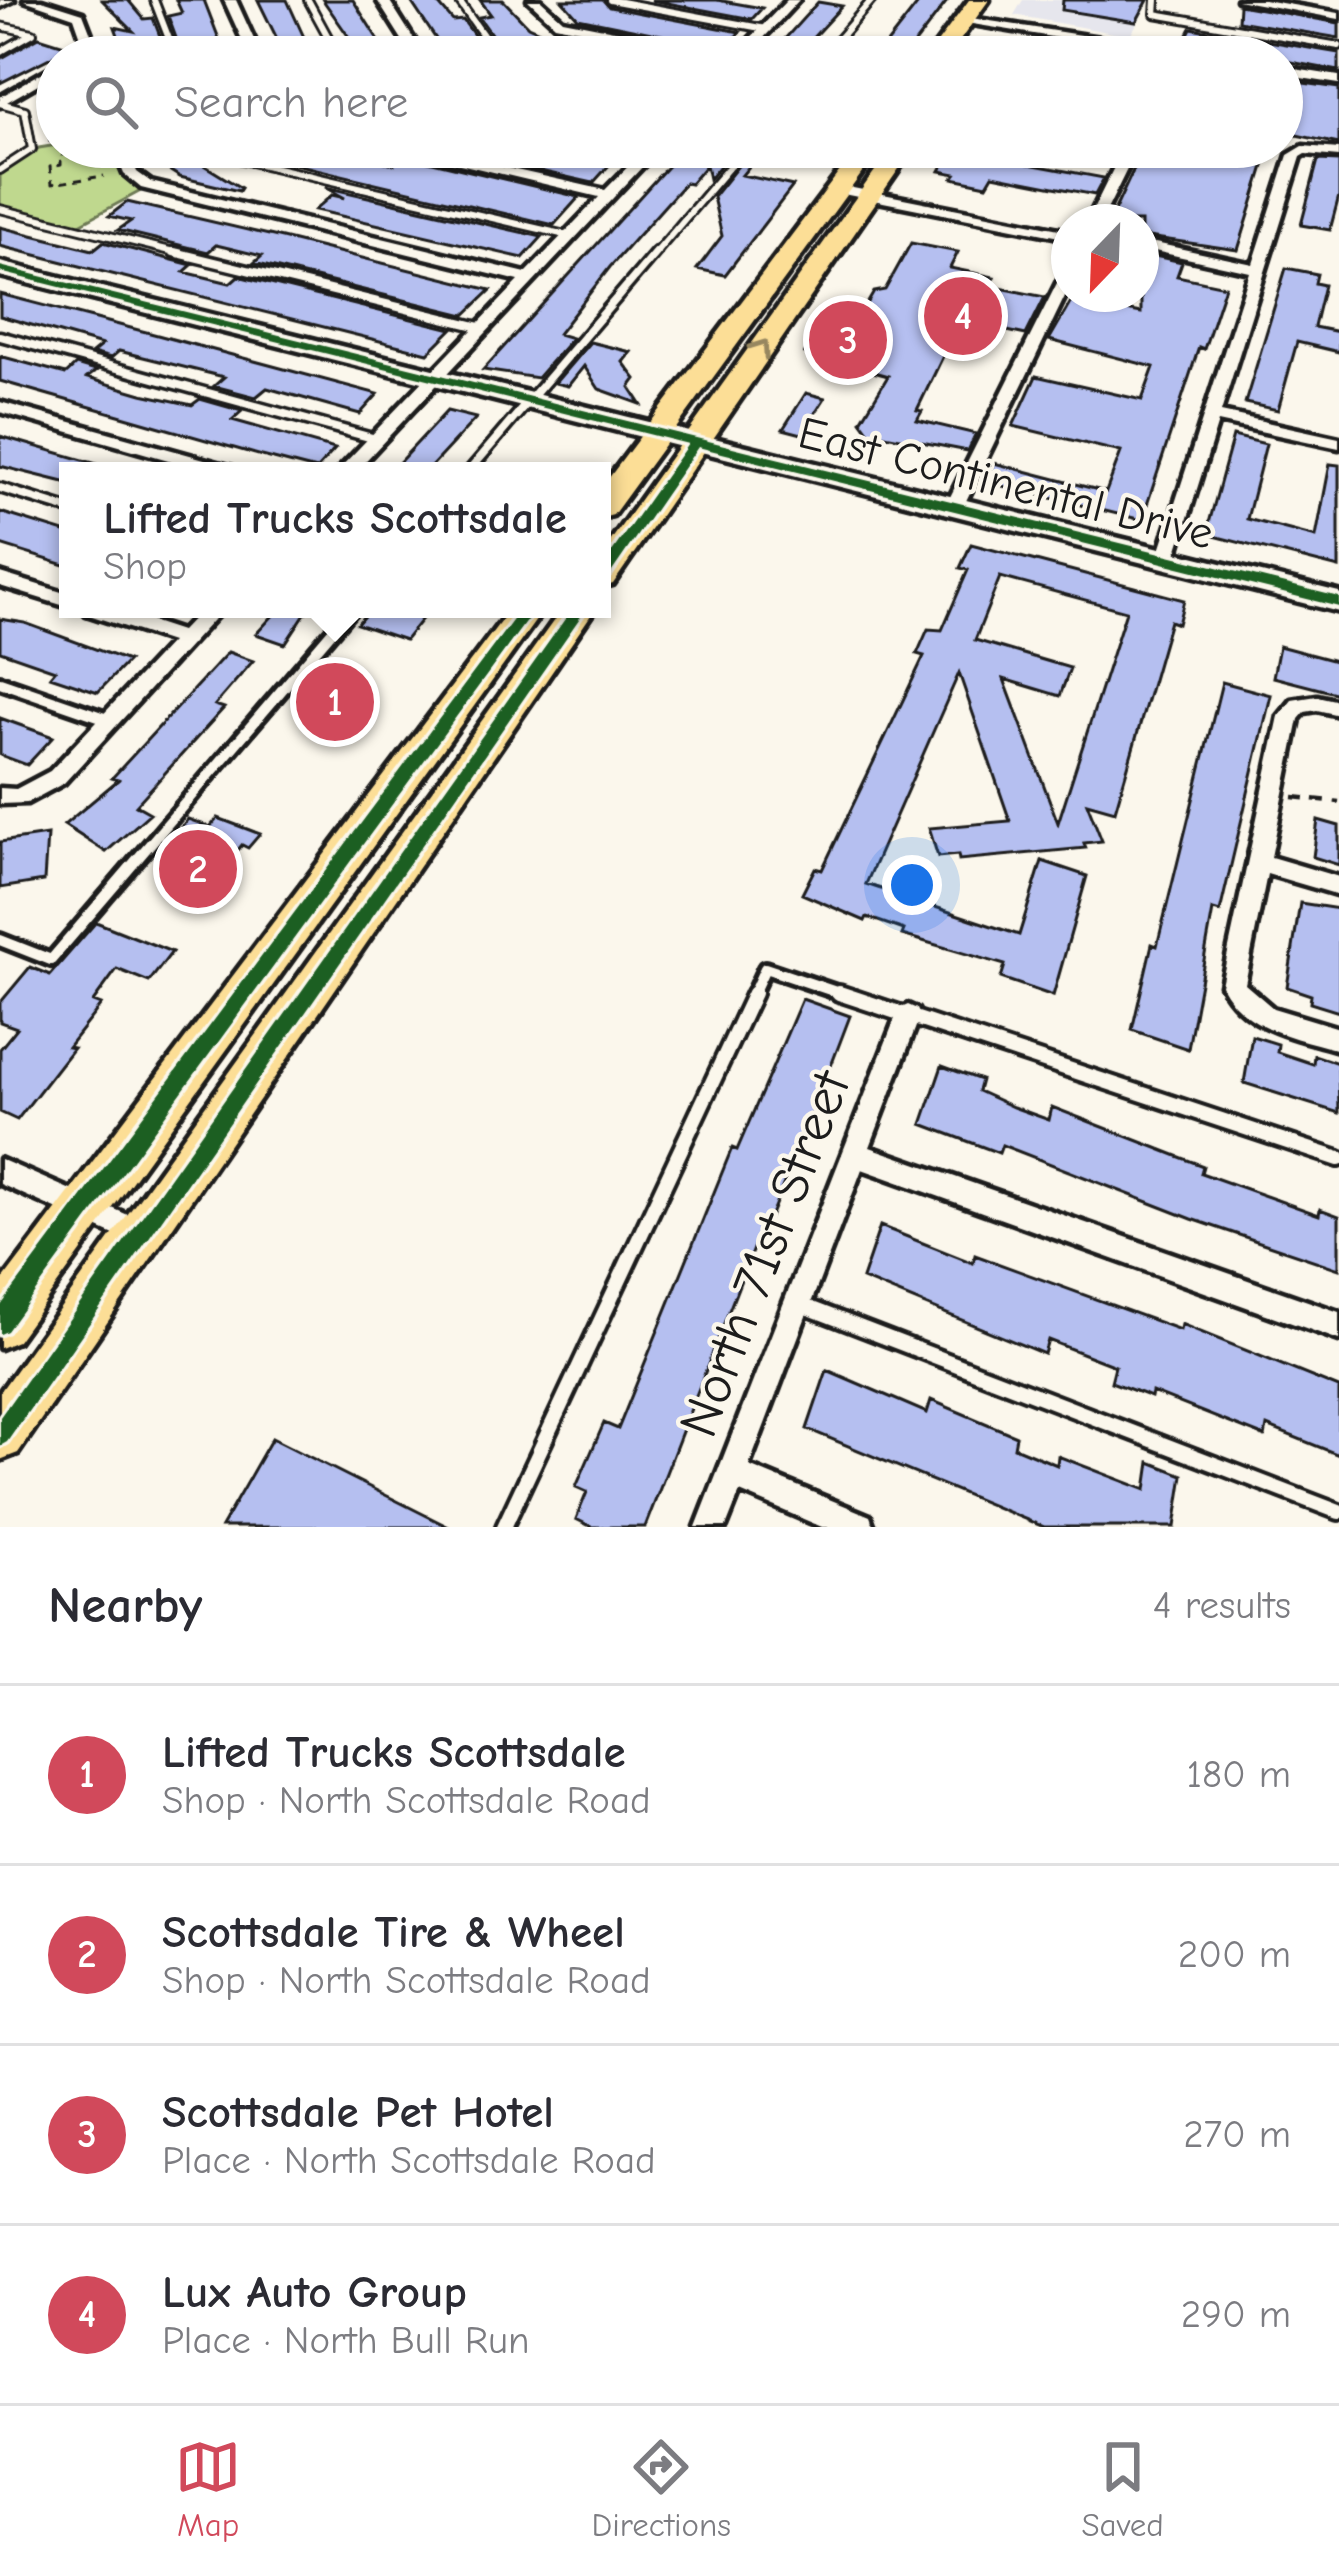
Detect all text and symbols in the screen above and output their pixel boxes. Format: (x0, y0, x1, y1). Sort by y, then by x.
search box (36, 36, 1303, 168)
icon: search (78, 69, 144, 135)
text: Search here (174, 76, 408, 128)
north arrow (1051, 204, 1159, 312)
pin: 4 (924, 271, 1002, 361)
pin: 3 (809, 295, 887, 385)
one-way arrow (747, 340, 769, 361)
street label: East Continental Drive (793, 406, 1219, 560)
popup (59, 462, 611, 618)
text: Lifted Trucks Scottsdale (103, 492, 567, 544)
text: Shop (103, 544, 187, 589)
pin: 1 (296, 657, 374, 747)
pin: 2 (159, 824, 237, 914)
your location (882, 855, 942, 915)
street label: North 71st Street (666, 1061, 864, 1445)
text: Nearby (48, 1576, 202, 1635)
text: 4 results (1153, 1583, 1291, 1628)
text: Lifted Trucks Scottsdale (162, 1726, 626, 1778)
text: 1 (79, 1752, 95, 1797)
text: 180 m (1186, 1752, 1291, 1797)
text: Shop · North Scottsdale Road (162, 1778, 651, 1823)
text: Scottsdale Tire & Wheel (162, 1906, 625, 1958)
text: 2 (77, 1932, 97, 1977)
text: 200 m (1178, 1932, 1291, 1977)
text: Shop · North Scottsdale Road (162, 1958, 651, 2003)
text: Scottsdale Pet Hotel (162, 2086, 554, 2138)
text: 3 (77, 2112, 97, 2157)
text: 270 m (1183, 2112, 1291, 2157)
text: Place · North Scottsdale Road (162, 2138, 656, 2183)
text: Lux Auto Group (162, 2266, 467, 2318)
text: 4 (78, 2292, 96, 2337)
text: 290 m (1181, 2292, 1291, 2337)
text: Place · North Bull Run (162, 2318, 530, 2363)
tab: Map (175, 2434, 241, 2544)
tab: Directions (592, 2434, 731, 2544)
tab: Saved (1081, 2434, 1164, 2544)

